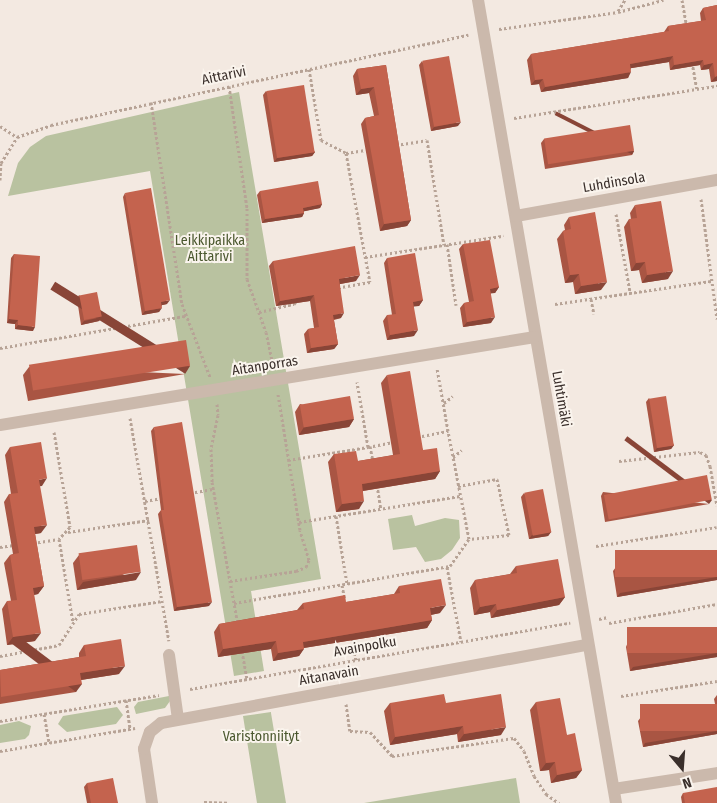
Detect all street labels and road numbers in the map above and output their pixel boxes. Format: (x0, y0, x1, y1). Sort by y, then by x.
street label: Aittarivi (200, 63, 248, 89)
street label: Luhdinsola (582, 169, 646, 197)
street label: Aitanporras (231, 353, 299, 379)
street label: Luhtimäki (548, 370, 574, 428)
street label: Avainpolku (332, 633, 398, 661)
street label: Aitanavain (298, 663, 360, 689)

